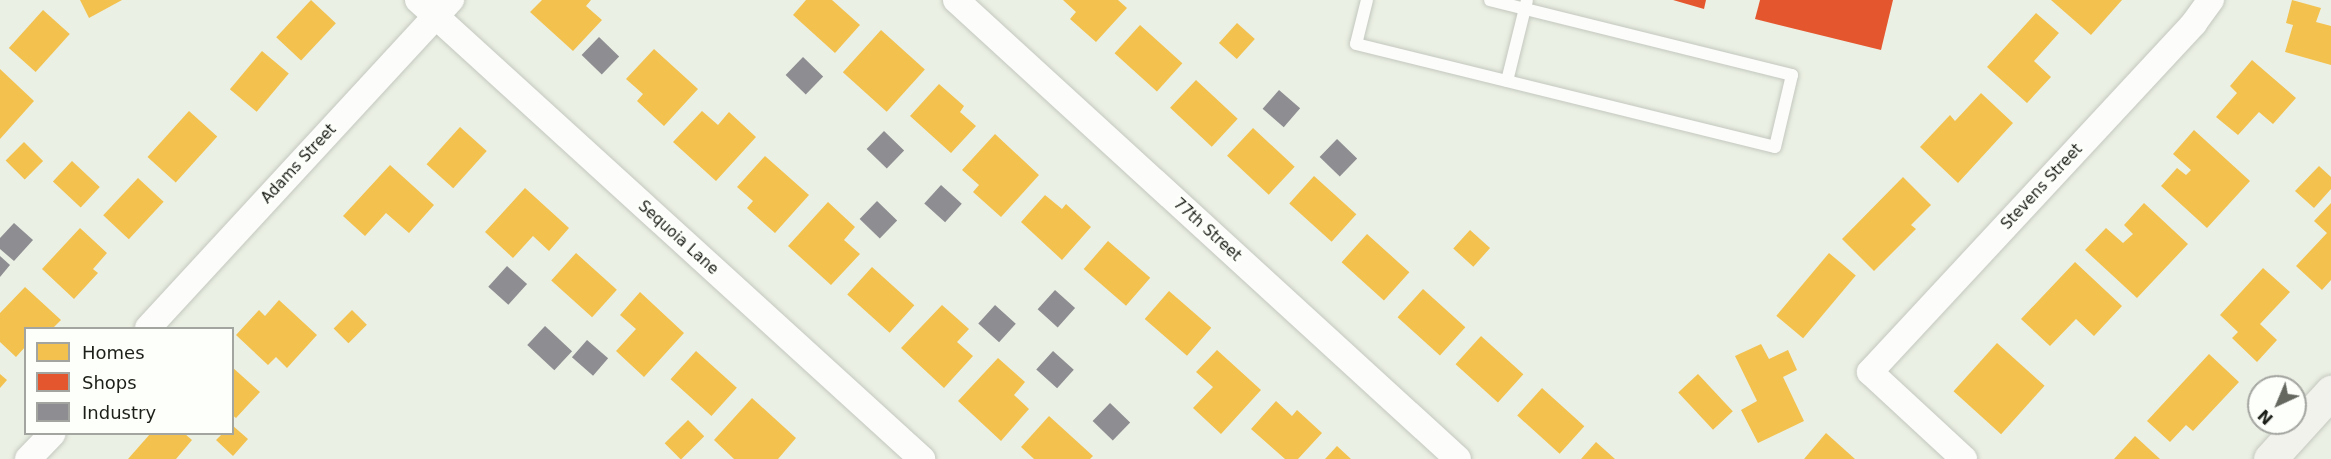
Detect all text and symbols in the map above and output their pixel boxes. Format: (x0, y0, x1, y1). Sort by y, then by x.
street label: Adams Street (258, 121, 340, 207)
street label: Stevens Street (1998, 140, 2086, 234)
street label: 77th Street (1169, 195, 1245, 265)
street label: Sequoia Lane (634, 197, 722, 279)
legend (24, 327, 234, 435)
text: Homes (82, 342, 145, 363)
text: Shops (82, 372, 137, 393)
north arrow (2247, 375, 2307, 435)
text: Industry (82, 402, 156, 423)
text: N (2254, 405, 2277, 428)

